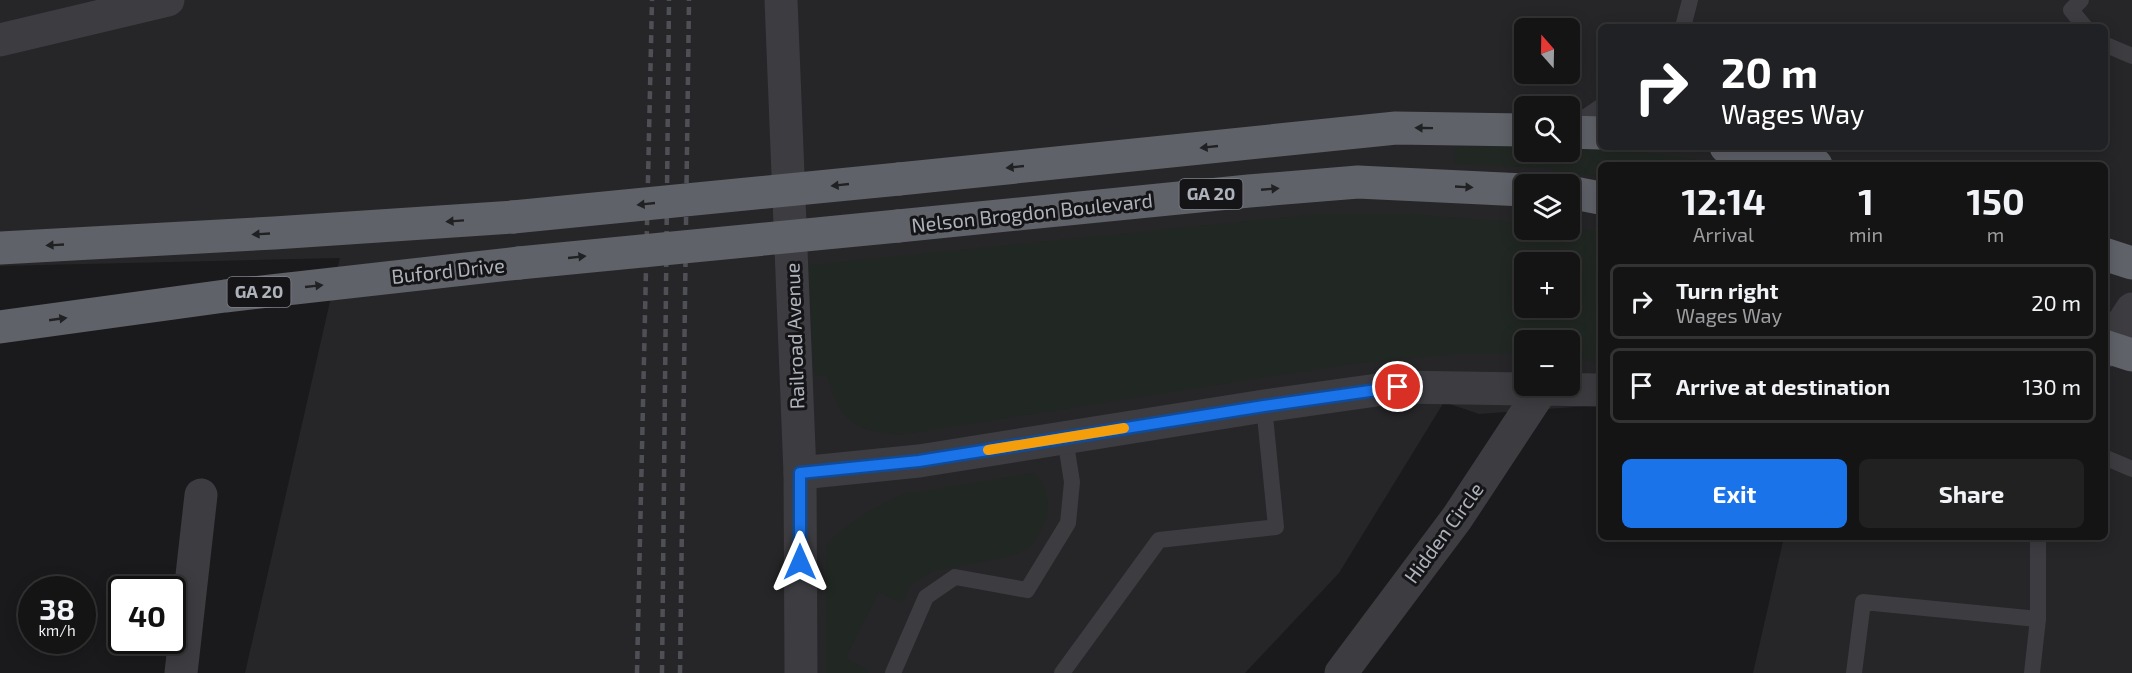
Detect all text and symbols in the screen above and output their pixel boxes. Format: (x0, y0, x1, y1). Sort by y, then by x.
north arrow (1514, 18, 1580, 84)
map controls (1514, 18, 1580, 396)
text: 20 m (1721, 46, 1818, 96)
icon: right (1622, 48, 1700, 126)
button: search (1514, 96, 1580, 162)
text: Wages Way (1721, 97, 1864, 129)
one-way arrow (1414, 124, 1433, 133)
one-way arrow (1199, 142, 1218, 152)
one-way arrow (1005, 162, 1024, 172)
button: layers (1514, 174, 1580, 240)
road number: GA 20 (1180, 179, 1242, 209)
text: 12:14 (1681, 179, 1766, 222)
text: 1 (1858, 179, 1874, 222)
text: 150 (1966, 179, 2025, 222)
one-way arrow (831, 180, 850, 190)
one-way arrow (1455, 182, 1474, 191)
one-way arrow (1260, 184, 1279, 194)
street label: Nelson Brogdon Boulevard (910, 187, 1154, 237)
one-way arrow (637, 199, 656, 209)
one-way arrow (446, 216, 465, 226)
text: Arrival (1693, 222, 1754, 246)
text: min (1849, 222, 1883, 246)
text: m (1987, 222, 2004, 246)
one-way arrow (251, 229, 270, 238)
one-way arrow (45, 241, 64, 250)
street label: Buford Drive (390, 252, 506, 288)
one-way arrow (568, 252, 587, 262)
button: + (1514, 252, 1580, 318)
street label: Railroad Avenue (779, 262, 809, 410)
road number: GA 20 (228, 277, 290, 307)
text: Turn right (1676, 277, 1778, 303)
one-way arrow (304, 281, 323, 291)
icon: right (1625, 285, 1658, 318)
text: 20 m (2031, 289, 2081, 315)
text: Wages Way (1676, 303, 1782, 327)
one-way arrow (49, 315, 68, 324)
button: − (1514, 330, 1580, 396)
pin (1372, 361, 1423, 412)
icon: arrive (1625, 369, 1658, 402)
icon: arrive (1381, 370, 1414, 403)
text: Arrive at destination (1676, 373, 1890, 399)
text: 130 m (2023, 373, 2081, 399)
button: Exit (1622, 459, 1847, 528)
button: Share (1859, 459, 2084, 528)
street label: Hidden Circle (1399, 477, 1488, 587)
position arrow (768, 530, 832, 594)
speed limit sign: 40 (108, 576, 186, 654)
text: 38 (39, 590, 75, 626)
text: km/h (38, 621, 76, 639)

